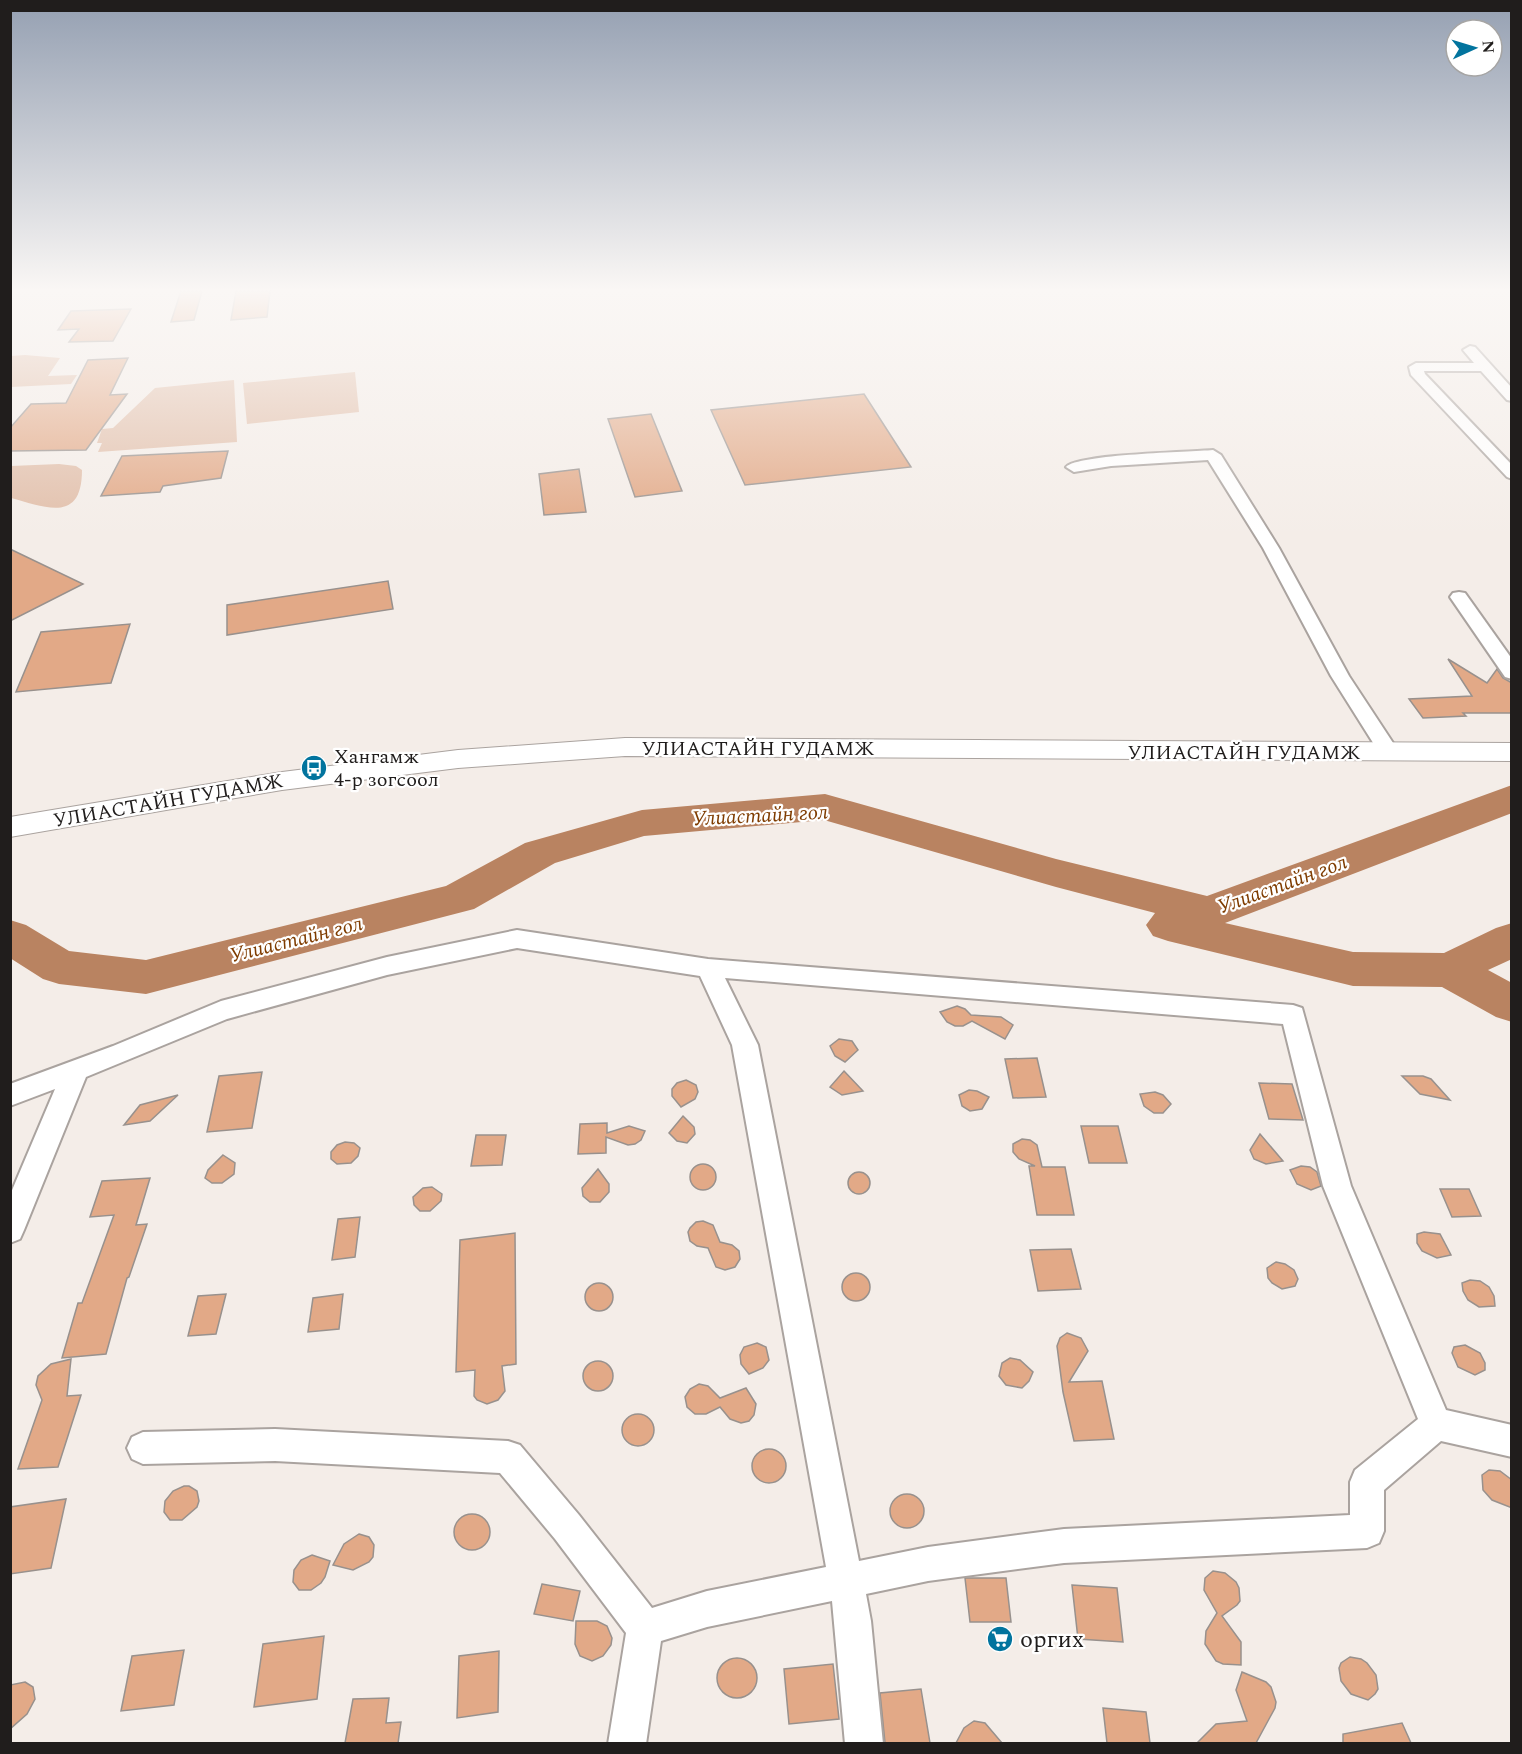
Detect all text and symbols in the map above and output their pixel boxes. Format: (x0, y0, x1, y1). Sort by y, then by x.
north arrow (1444, 18, 1504, 78)
text: N (1476, 40, 1500, 54)
street label: УЛИАСТАЙН ГУДАМЖ (642, 734, 874, 764)
street label: УЛИАСТАЙН ГУДАМЖ (1128, 738, 1360, 768)
place label: Хангамж 4-р зогсоол (334, 742, 439, 795)
bus stop icon: Хангамж 4-р зогсоол (299, 753, 329, 783)
street label: УЛИАСТАЙН ГУДАМЖ (51, 766, 285, 836)
water label: Улиастайн гол (691, 796, 829, 836)
water label: Улиастайн гол (1213, 847, 1352, 923)
water label: Улиастайн гол (226, 908, 366, 972)
place label: оргих (1020, 1622, 1084, 1658)
supermarket icon: оргих (985, 1624, 1015, 1654)

